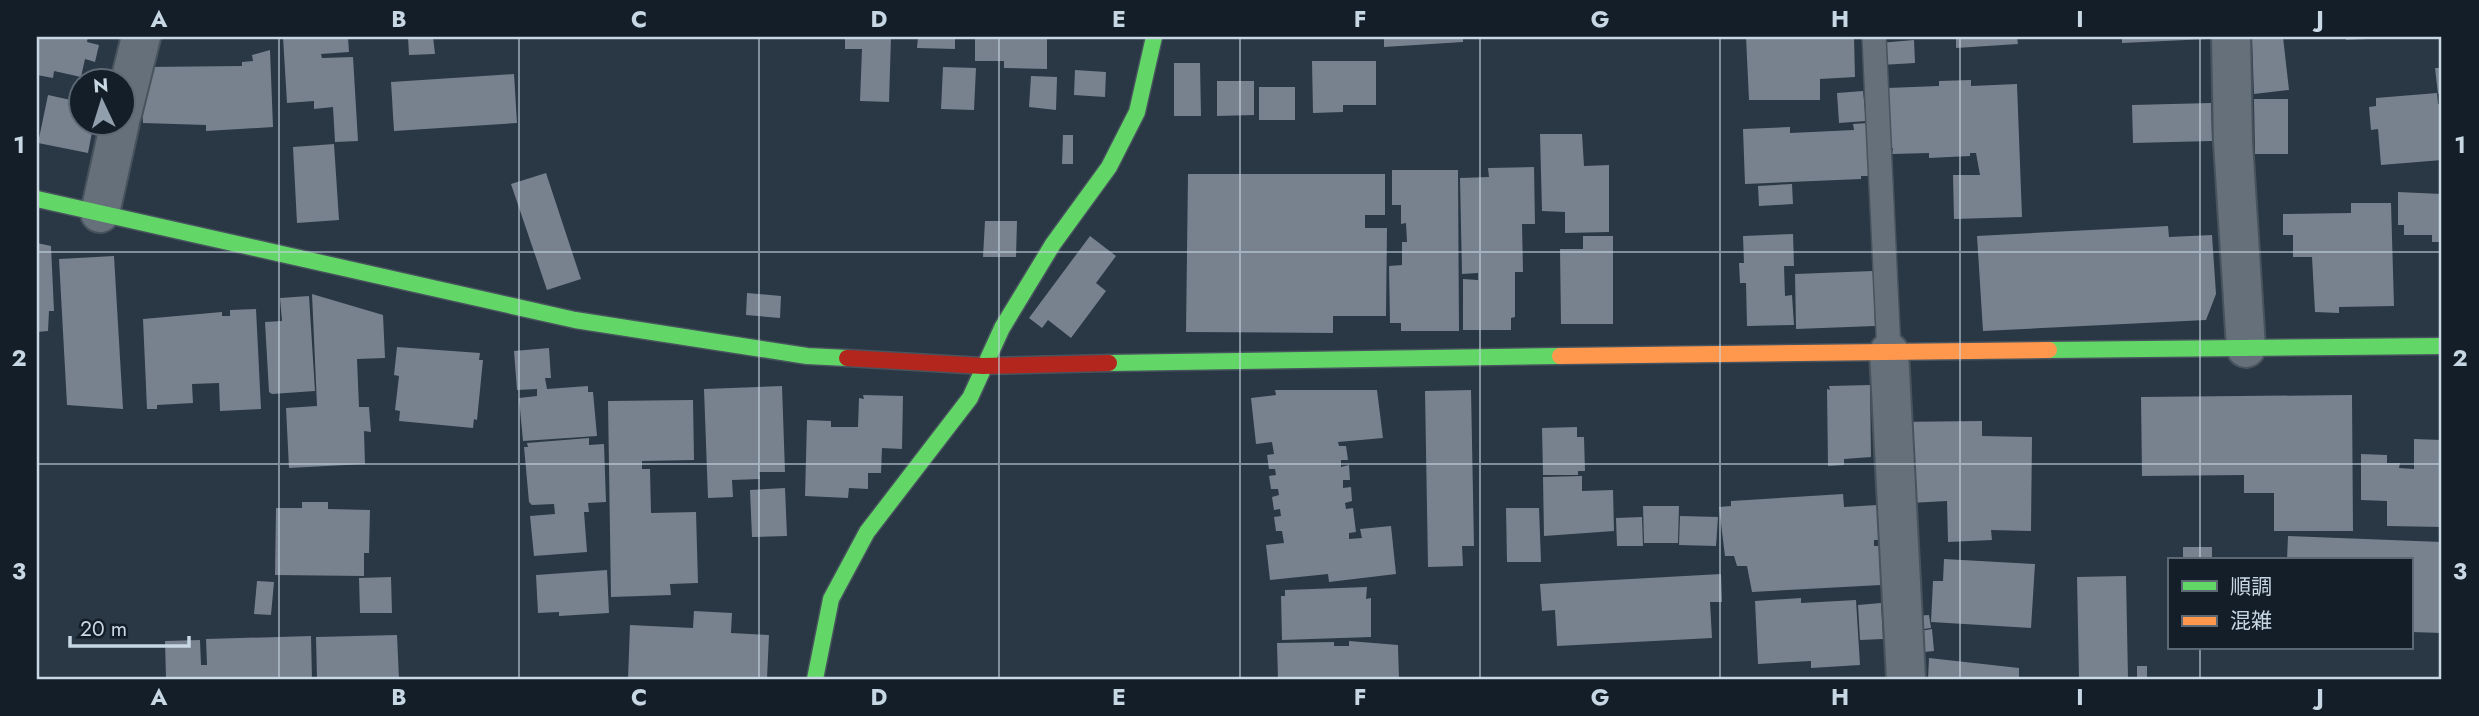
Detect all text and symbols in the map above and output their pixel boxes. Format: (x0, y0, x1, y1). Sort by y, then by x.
text: A (150, 2, 168, 36)
text: B (391, 2, 407, 36)
text: C (631, 2, 647, 36)
text: D (871, 2, 888, 36)
text: E (1112, 2, 1126, 36)
text: F (1354, 2, 1366, 36)
text: G (1591, 2, 1609, 36)
text: H (1831, 2, 1849, 36)
text: I (2076, 2, 2084, 36)
text: J (2312, 2, 2324, 36)
north arrow (66, 66, 136, 136)
text: N (92, 72, 109, 100)
text: 1 (13, 128, 25, 162)
text: 1 (2454, 128, 2466, 162)
text: 2 (11, 341, 27, 375)
text: 2 (2452, 341, 2468, 375)
text: 3 (12, 554, 26, 588)
text: 3 (2453, 554, 2467, 588)
legend (2168, 558, 2412, 650)
text: 順調 (2230, 572, 2272, 602)
scale bar (70, 604, 189, 648)
text: 混雑 (2230, 606, 2272, 636)
text: 20 m (80, 614, 127, 644)
text: A (150, 680, 168, 714)
text: B (391, 680, 407, 714)
text: C (631, 680, 647, 714)
text: D (871, 680, 888, 714)
text: E (1112, 680, 1126, 714)
text: F (1354, 680, 1366, 714)
text: G (1591, 680, 1609, 714)
text: H (1831, 680, 1849, 714)
text: I (2076, 680, 2084, 714)
text: J (2312, 680, 2324, 714)

